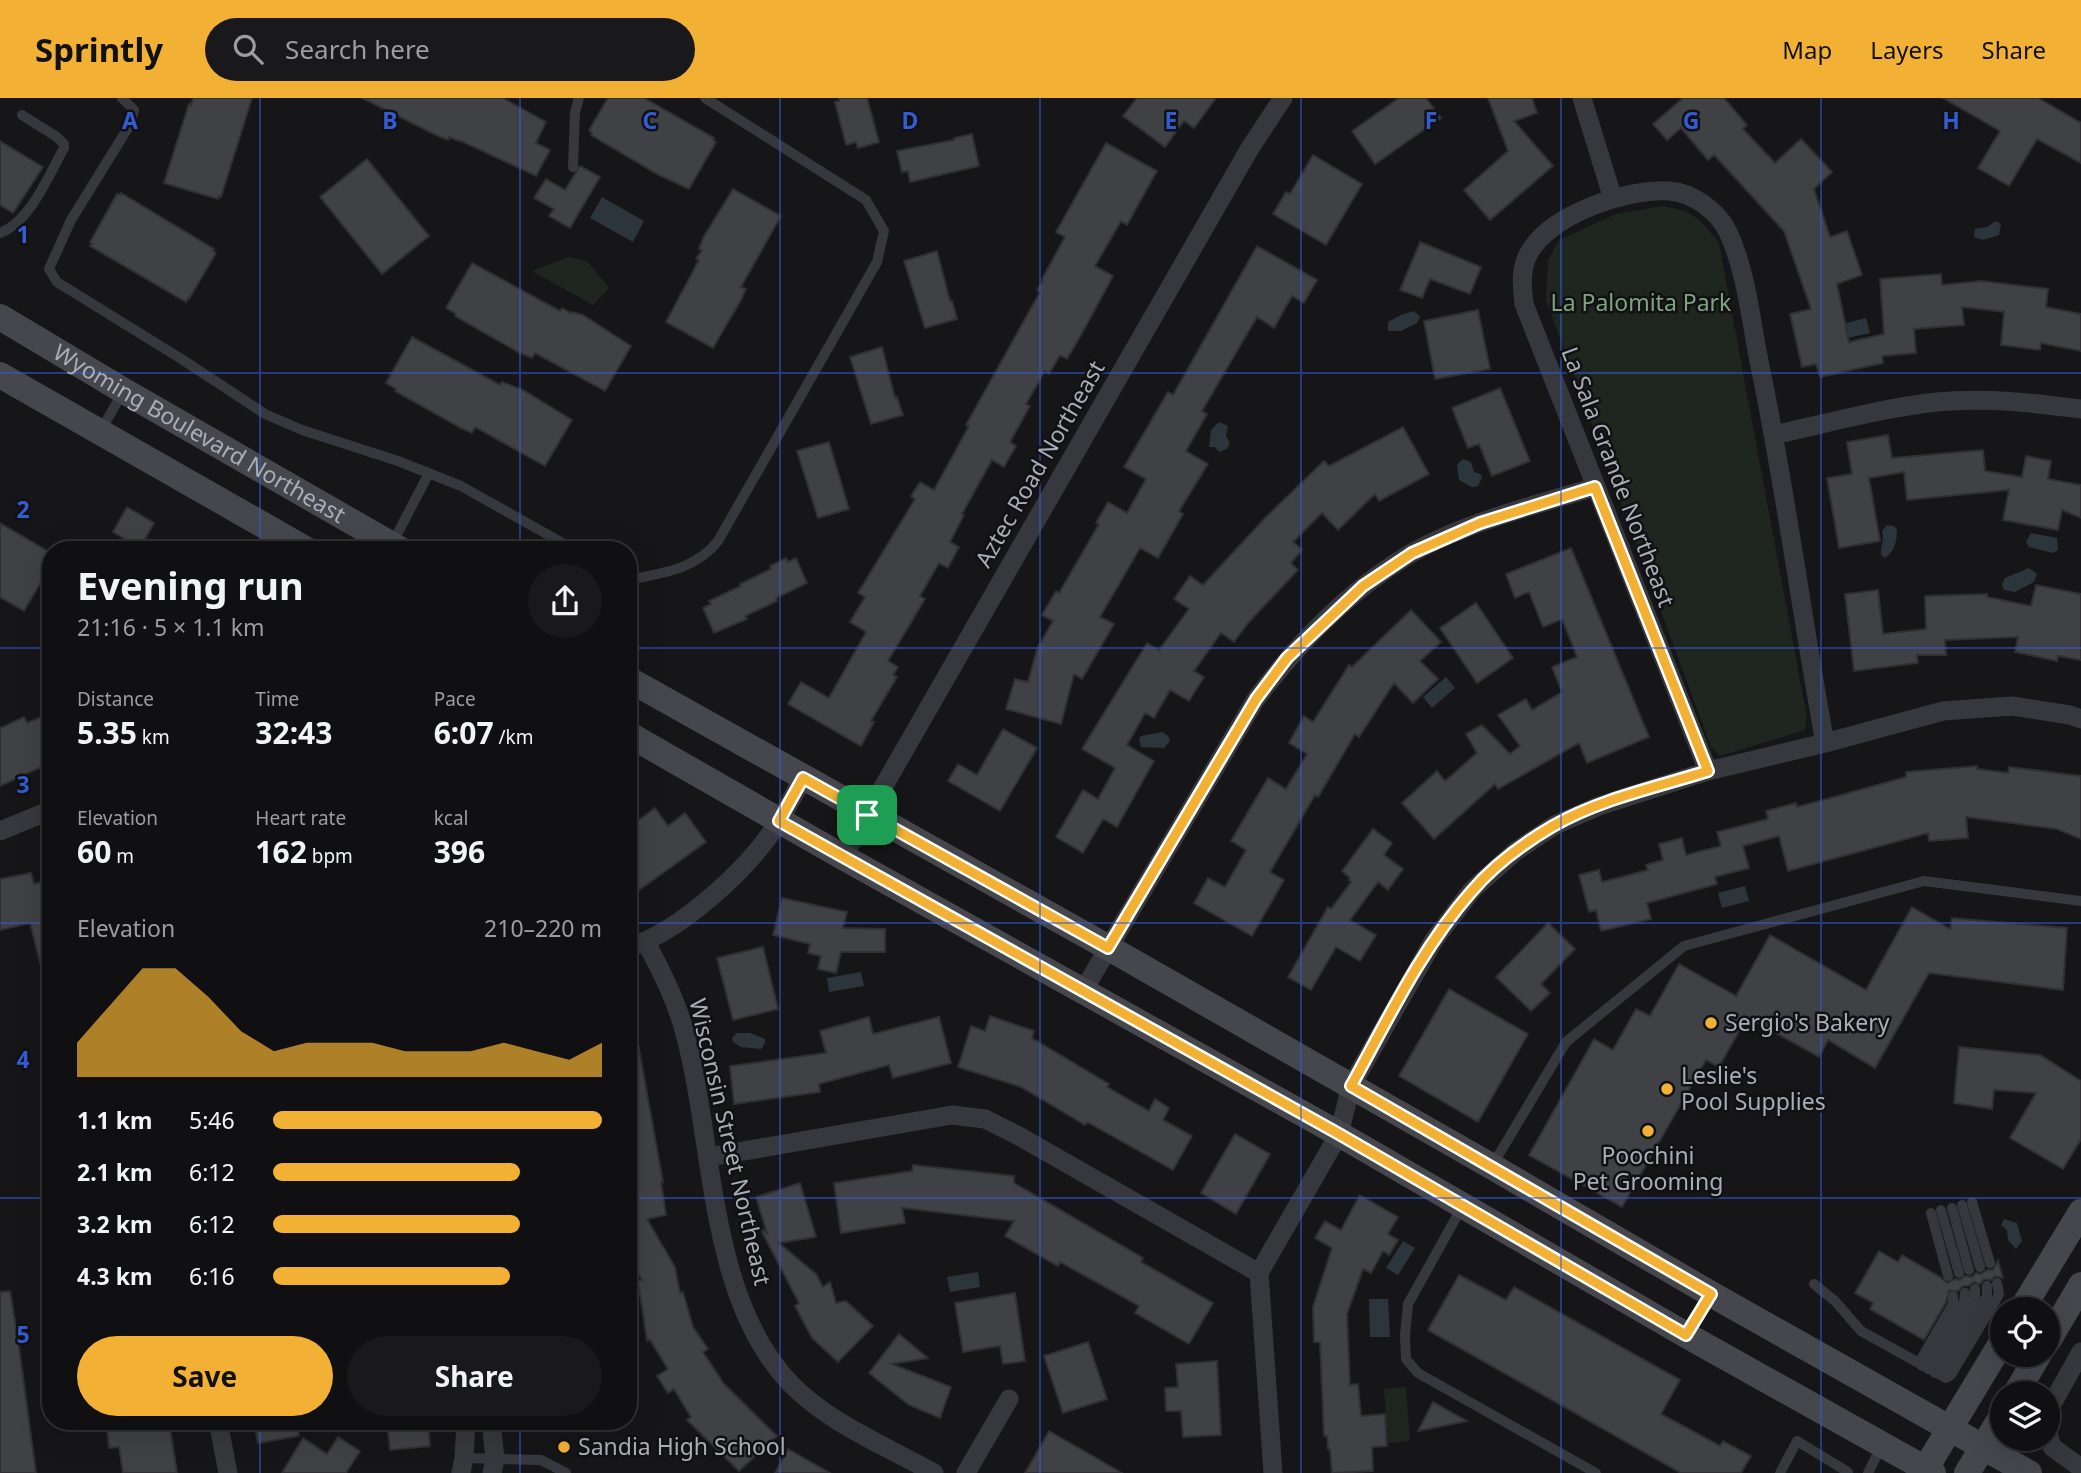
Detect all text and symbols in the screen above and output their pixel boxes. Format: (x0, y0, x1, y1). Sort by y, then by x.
search box (205, 18, 695, 81)
text: Sprintly (35, 27, 163, 72)
icon: search (229, 30, 267, 68)
text: Search here (285, 31, 430, 67)
text: Map (1782, 33, 1832, 66)
text: Layers (1870, 33, 1944, 66)
text: Share (1982, 33, 2046, 66)
text: A (122, 104, 138, 136)
text: B (382, 104, 398, 136)
text: C (643, 104, 658, 136)
text: D (902, 104, 918, 136)
text: E (1165, 104, 1177, 136)
text: F (1425, 104, 1437, 136)
text: G (1683, 104, 1699, 136)
text: H (1942, 104, 1960, 136)
text: 1 (16, 218, 30, 250)
park label: La Palomita Park (1551, 286, 1732, 318)
street label: Wyoming Boulevard Northeast (48, 335, 352, 530)
street label: La Sala Grande Northeast (1555, 342, 1683, 611)
street label: Aztec Road Northeast (967, 354, 1111, 573)
text: 2 (16, 493, 30, 525)
text: Evening run (77, 559, 304, 611)
button: share (528, 564, 602, 638)
text: 21:16 · 5 × 1.1 km (77, 611, 264, 643)
text: Distance (77, 686, 154, 712)
text: Time (255, 686, 299, 712)
text: Pace (434, 686, 476, 712)
text: 5.35 (77, 712, 137, 753)
text: 32:43 (255, 712, 332, 753)
text: 6:07 (434, 712, 494, 753)
text: km (137, 724, 170, 750)
text: /km (494, 724, 534, 750)
text: 3 (16, 768, 30, 800)
pin (837, 785, 897, 845)
icon: arrive (848, 796, 886, 834)
text: Elevation (77, 805, 158, 831)
text: Heart rate (255, 805, 346, 831)
text: kcal (434, 805, 468, 831)
text: 60 (77, 831, 111, 872)
text: 162 (255, 831, 307, 872)
text: 396 (434, 831, 485, 872)
text: m (111, 843, 134, 869)
text: bpm (307, 843, 353, 869)
text: Elevation (77, 912, 175, 944)
text: 210–220 m (484, 912, 602, 944)
street label: Wisconsin Street Northeast (682, 995, 780, 1288)
place label: Sergio's Bakery (1725, 1006, 1890, 1038)
marker: Sergio's Bakery (1703, 1015, 1719, 1031)
text: 4 (16, 1043, 30, 1075)
place label: Leslie's Pool Supplies (1681, 1059, 1826, 1117)
marker: Leslie's Pool Supplies (1659, 1081, 1675, 1097)
text: 1.1 km (77, 1104, 152, 1136)
text: 5:46 (189, 1104, 235, 1136)
marker: Poochini Pet Grooming (1640, 1123, 1656, 1139)
place label: Poochini Pet Grooming (1573, 1139, 1723, 1197)
text: 2.1 km (77, 1156, 152, 1188)
text: 6:12 (189, 1156, 235, 1188)
text: 3.2 km (77, 1208, 152, 1240)
text: 6:12 (189, 1208, 235, 1240)
text: 4.3 km (77, 1260, 152, 1292)
text: 6:16 (189, 1260, 235, 1292)
map controls (1990, 1297, 2060, 1451)
button: locate (1990, 1297, 2060, 1367)
text: 5 (16, 1318, 30, 1350)
button: Save (77, 1336, 333, 1416)
button: Share (347, 1336, 602, 1416)
button: layers (1990, 1381, 2060, 1451)
place label: Sandia High School (578, 1430, 786, 1462)
marker: Sandia High School (556, 1439, 572, 1455)

